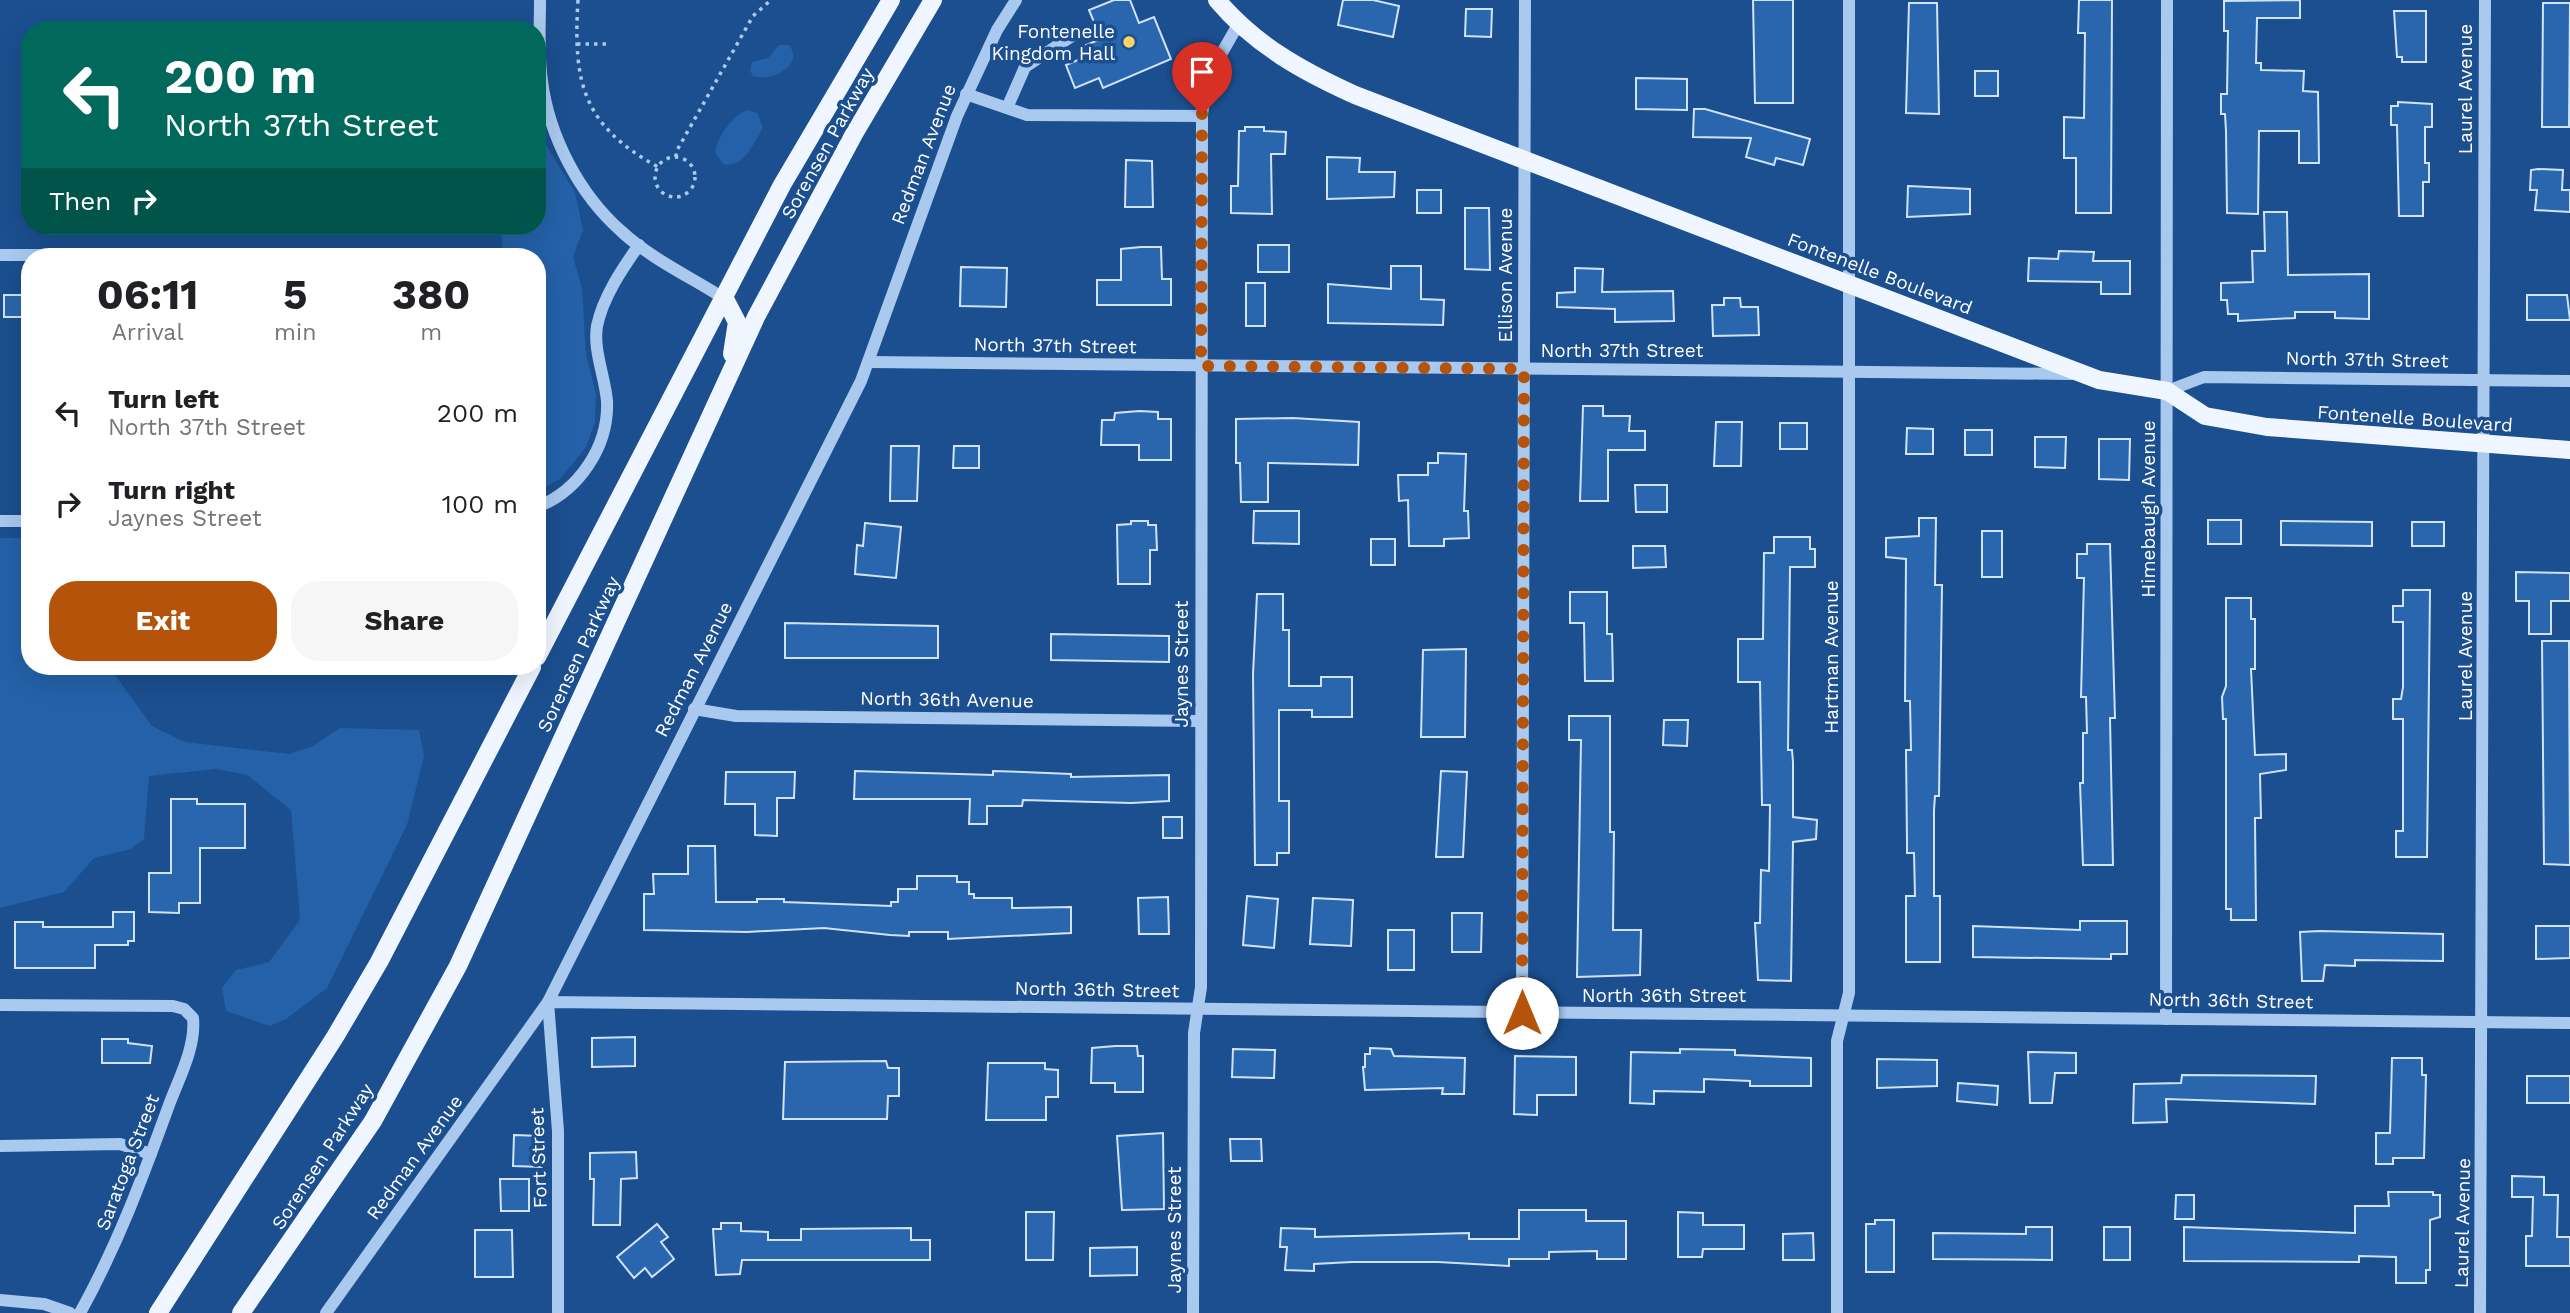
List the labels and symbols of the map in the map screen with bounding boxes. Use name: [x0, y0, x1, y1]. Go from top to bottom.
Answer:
place label: Fontenelle Kingdom Hall: [991, 20, 1115, 65]
street label: Laurel Avenue: [2454, 24, 2477, 154]
marker: Fontenelle Kingdom Hall: [1121, 34, 1137, 50]
pin: [1172, 42, 1232, 114]
street label: Sorensen Parkway: [776, 63, 879, 223]
street label: Redman Avenue: [886, 81, 961, 228]
street label: Ellison Avenue: [1494, 208, 1517, 342]
street label: Fontenelle Boulevard: [1784, 228, 1975, 319]
street label: North 37th Street: [973, 333, 1137, 358]
street label: North 37th Street: [1541, 339, 1704, 362]
street label: North 37th Street: [2285, 347, 2449, 372]
street label: Fontenelle Boulevard: [2316, 400, 2514, 437]
street label: Himebaugh Avenue: [2137, 420, 2160, 598]
street label: Sorensen Parkway: [532, 572, 625, 736]
street label: Hartman Avenue: [1820, 580, 1843, 734]
street label: Laurel Avenue: [2454, 591, 2477, 721]
street label: Redman Avenue: [649, 598, 737, 741]
street label: Jaynes Street: [1170, 601, 1193, 727]
street label: North 36th Avenue: [860, 686, 1034, 713]
position arrow: [1485, 976, 1559, 1050]
street label: North 36th Street: [1014, 977, 1180, 1002]
street label: North 36th Street: [1582, 984, 1746, 1007]
street label: North 36th Street: [2148, 988, 2314, 1013]
street label: Sorensen Parkway: [267, 1079, 378, 1234]
street label: Redman Avenue: [361, 1090, 467, 1224]
street label: Saratoga Street: [91, 1091, 164, 1234]
street label: Fort Street: [525, 1107, 552, 1209]
street label: Laurel Avenue: [2450, 1158, 2475, 1288]
street label: Jaynes Street: [1163, 1167, 1186, 1293]

